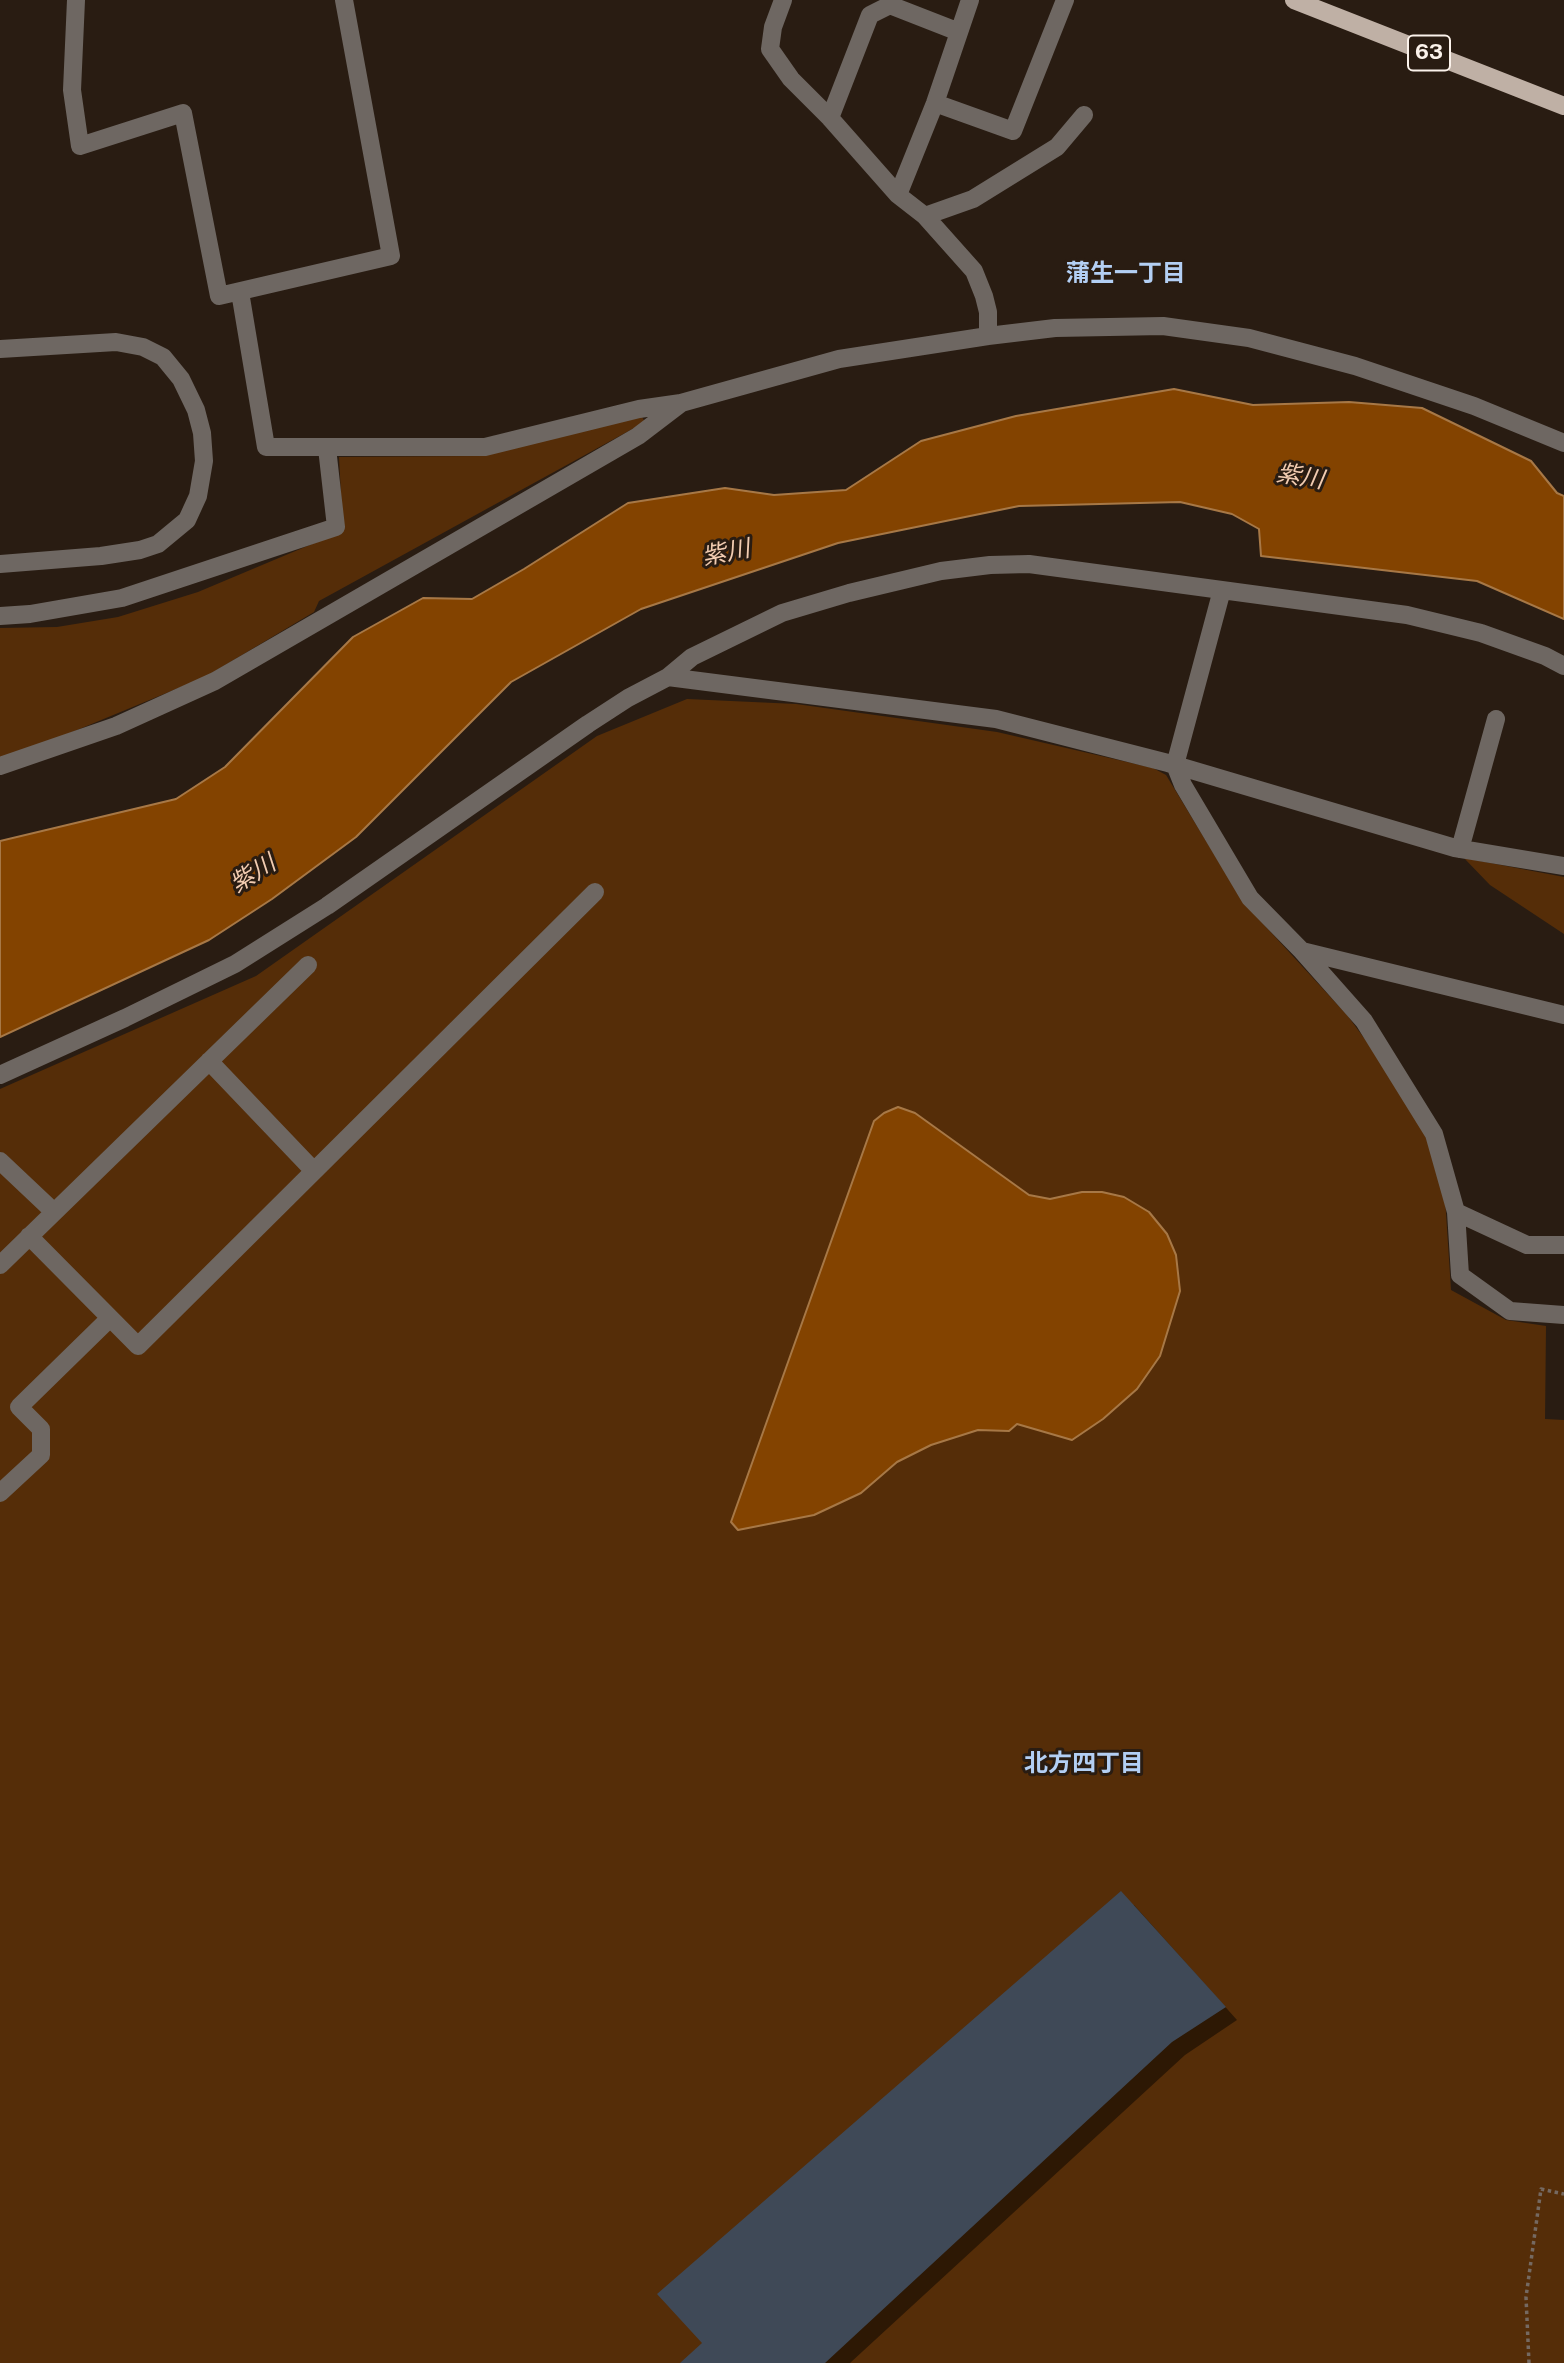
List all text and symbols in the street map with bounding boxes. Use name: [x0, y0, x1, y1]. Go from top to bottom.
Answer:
road number: 63: [1408, 36, 1450, 70]
district label: 蒲生一丁目: [1066, 260, 1186, 288]
water label: 紫川: [1274, 459, 1326, 495]
water label: 紫川: [700, 534, 752, 572]
water label: 紫川: [225, 849, 281, 899]
district label: 北方四丁目: [1024, 1750, 1144, 1778]

